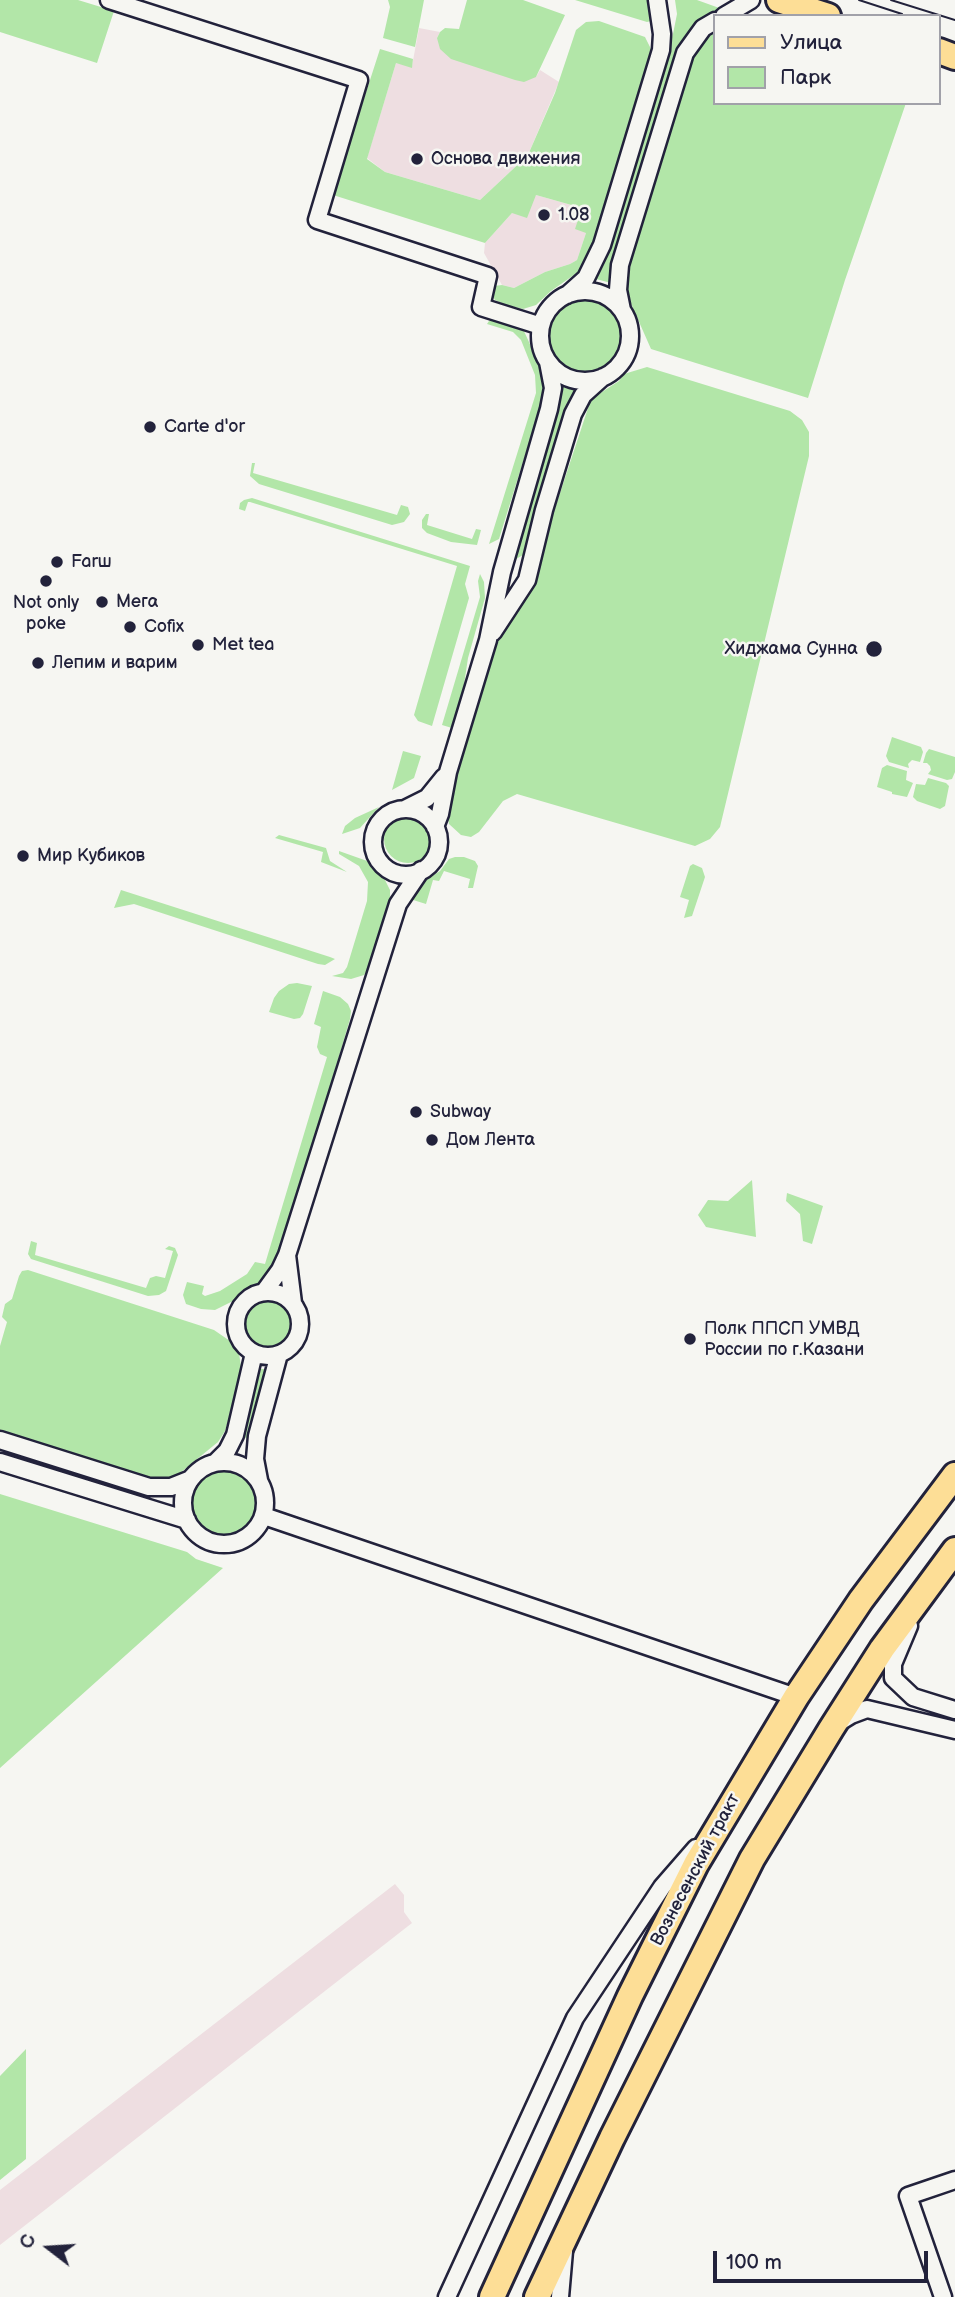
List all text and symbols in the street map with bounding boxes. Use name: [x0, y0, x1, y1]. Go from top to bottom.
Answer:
legend: [713, 14, 941, 105]
text: Улица: [780, 30, 842, 55]
text: Парк: [780, 65, 831, 90]
place label: Основа движения: [431, 148, 580, 170]
marker: Основа движения: [409, 151, 425, 167]
place label: 1.08: [558, 204, 590, 226]
marker: 1.08: [536, 207, 552, 223]
place label: Carte d'or: [164, 416, 245, 438]
marker: Carte d'or: [142, 419, 158, 435]
place label: Farш: [71, 551, 112, 573]
marker: Farш: [49, 554, 65, 570]
marker: Not only poke: [38, 573, 54, 589]
place label: Мега: [116, 591, 158, 613]
place label: Not only poke: [13, 592, 79, 634]
marker: Мега: [94, 594, 110, 610]
place label: Cofix: [144, 616, 184, 638]
marker: Cofix: [122, 619, 138, 635]
place label: Met tea: [212, 634, 274, 656]
marker: Met tea: [190, 637, 206, 653]
place label: Хиджама Сунна: [724, 638, 858, 660]
marker: Хиджама Сунна: [864, 639, 884, 659]
place label: Лепим и варим: [52, 652, 178, 674]
marker: Лепим и варим: [30, 655, 46, 671]
place label: Мир Кубиков: [37, 845, 145, 867]
marker: Мир Кубиков: [15, 848, 31, 864]
place label: Subway: [430, 1101, 491, 1123]
marker: Subway: [408, 1104, 424, 1120]
place label: Дом Лента: [446, 1129, 535, 1151]
marker: Дом Лента: [424, 1132, 440, 1148]
place label: Полк ППСП УМВД России по г.Казани: [704, 1318, 864, 1360]
marker: Полк ППСП УМВД России по г.Казани: [682, 1331, 698, 1347]
street label: Вознесенский тракт: [647, 1790, 745, 1950]
north arrow: [14, 2213, 84, 2283]
text: С: [16, 2232, 41, 2251]
scale bar: [717, 2238, 932, 2282]
text: 100 m: [726, 2250, 782, 2275]

